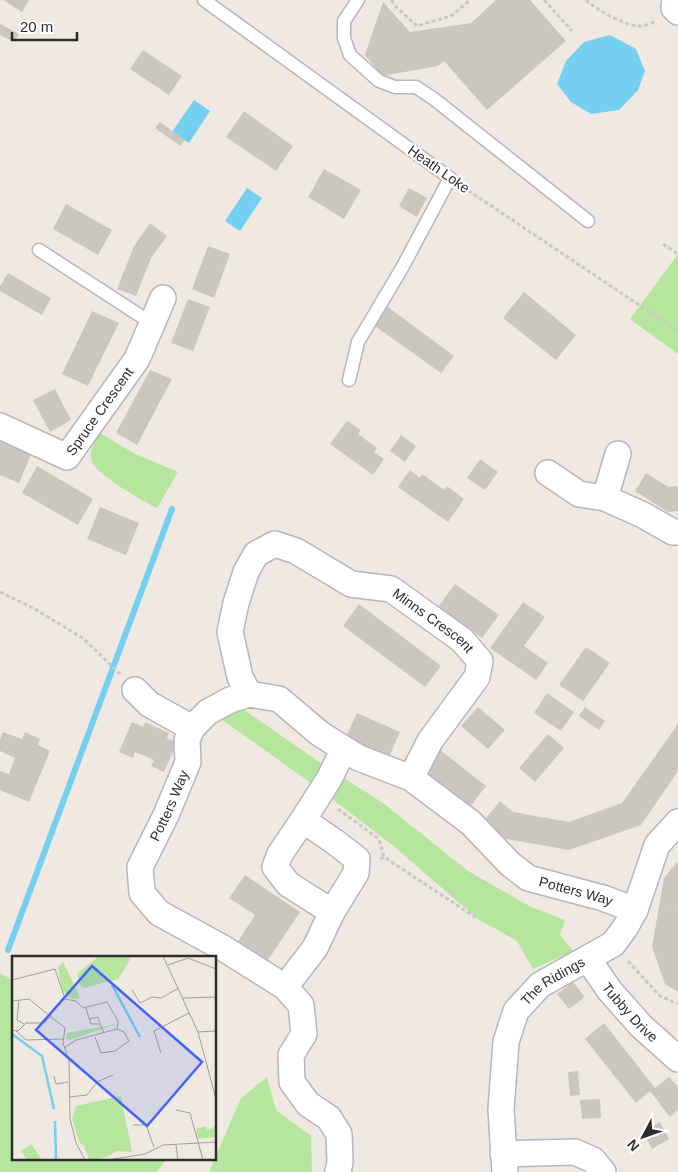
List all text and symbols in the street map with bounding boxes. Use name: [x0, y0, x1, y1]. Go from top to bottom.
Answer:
scale bar: [12, 10, 78, 42]
text: 20 m: [20, 18, 53, 35]
street label: Heath Loke: [405, 142, 473, 196]
street label: Spruce Crescent: [63, 364, 137, 458]
street label: Minns Crescent: [390, 585, 477, 656]
street label: Potters Way: [146, 768, 192, 844]
street label: Potters Way: [537, 873, 615, 909]
street label: The Ridings: [517, 953, 588, 1009]
inset map: [12, 956, 216, 1160]
street label: Tubby Drive: [599, 980, 661, 1045]
north arrow: [618, 1112, 668, 1162]
text: N: [624, 1136, 643, 1155]

